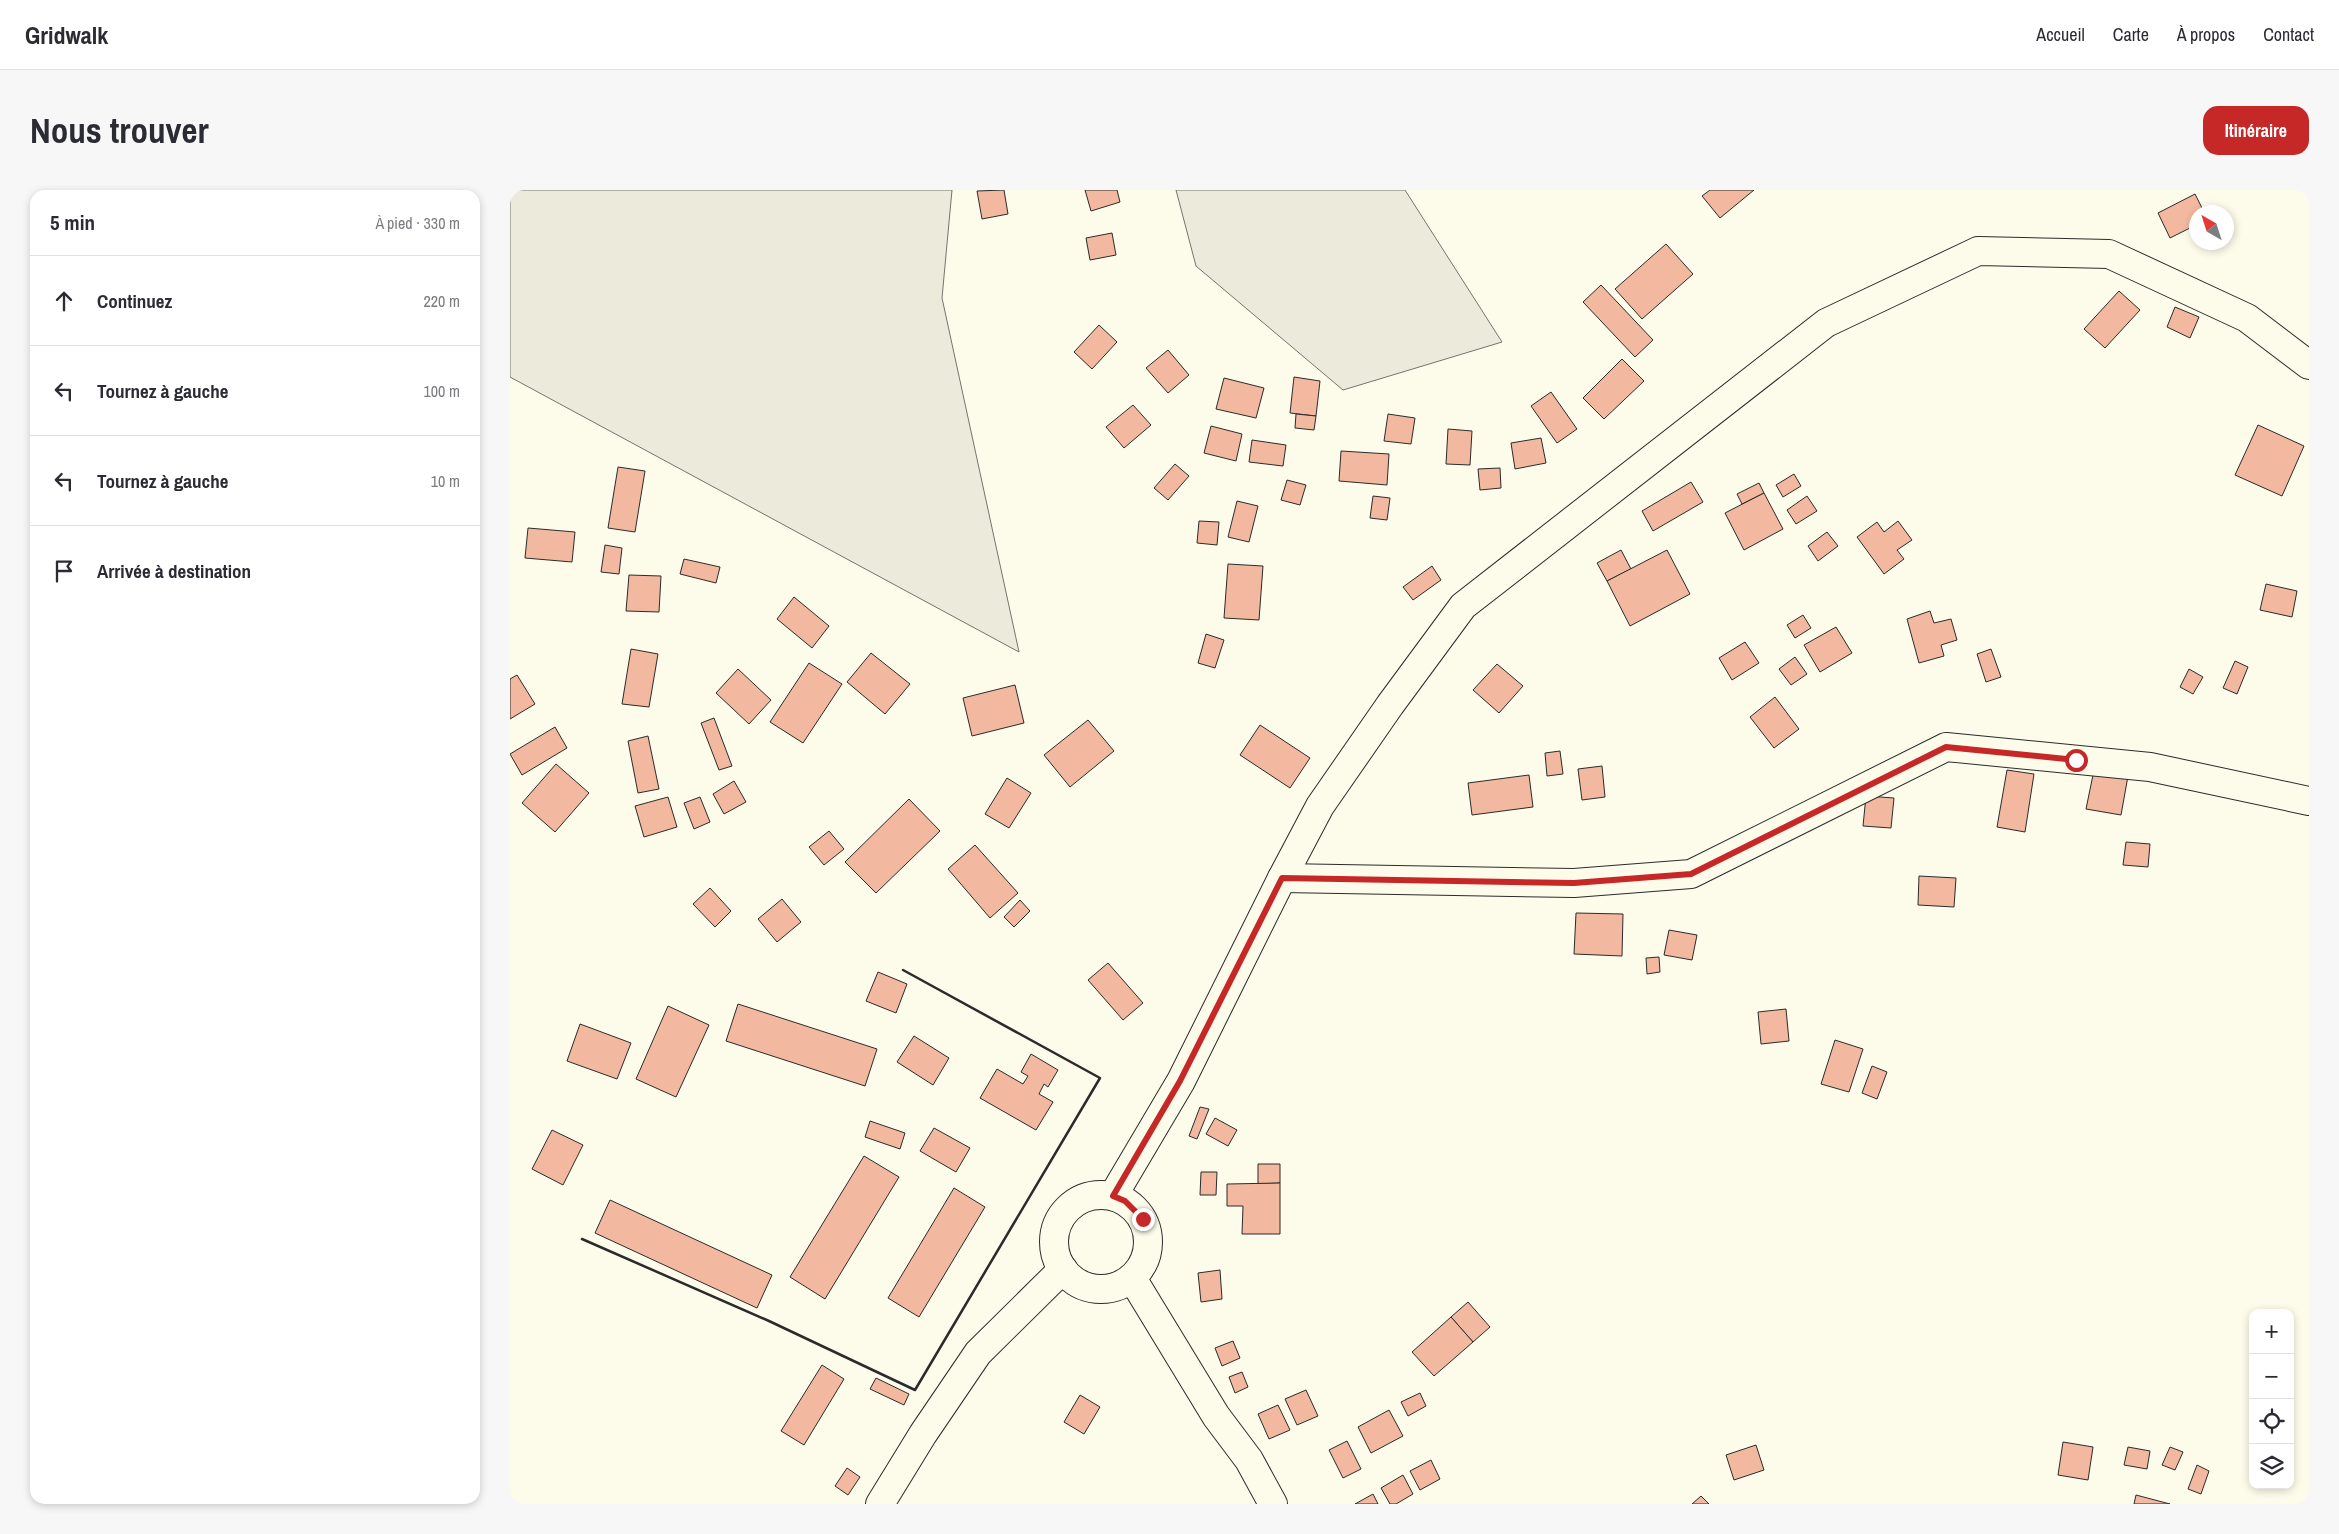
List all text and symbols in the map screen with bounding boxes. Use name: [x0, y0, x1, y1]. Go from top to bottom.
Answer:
text: Gridwalk: [25, 19, 108, 51]
text: Accueil: [2036, 22, 2085, 47]
text: Carte: [2113, 22, 2149, 47]
text: À propos: [2177, 22, 2235, 47]
text: Contact: [2263, 22, 2314, 47]
button: Itinéraire: [2203, 106, 2309, 155]
text: Nous trouver: [30, 107, 209, 154]
north arrow: [2189, 205, 2234, 250]
text: 5 min: [50, 208, 95, 237]
text: À pied · 330 m: [375, 212, 460, 234]
icon: ahead: [50, 287, 78, 315]
text: Continuez: [97, 288, 172, 314]
text: 220 m: [424, 290, 460, 312]
icon: left: [50, 377, 78, 405]
text: Tournez à gauche: [97, 378, 228, 404]
text: 100 m: [424, 380, 460, 402]
icon: left: [50, 467, 78, 495]
text: Tournez à gauche: [97, 468, 228, 494]
text: 10 m: [431, 470, 460, 492]
icon: arrive: [50, 557, 78, 585]
text: Arrivée à destination: [97, 558, 251, 584]
route start: [2065, 749, 2088, 772]
route end: [1132, 1208, 1155, 1231]
map controls: [2249, 1309, 2294, 1489]
button: +: [2249, 1309, 2294, 1354]
button: −: [2249, 1354, 2294, 1399]
button: locate: [2249, 1399, 2294, 1444]
button: layers: [2249, 1444, 2294, 1489]

